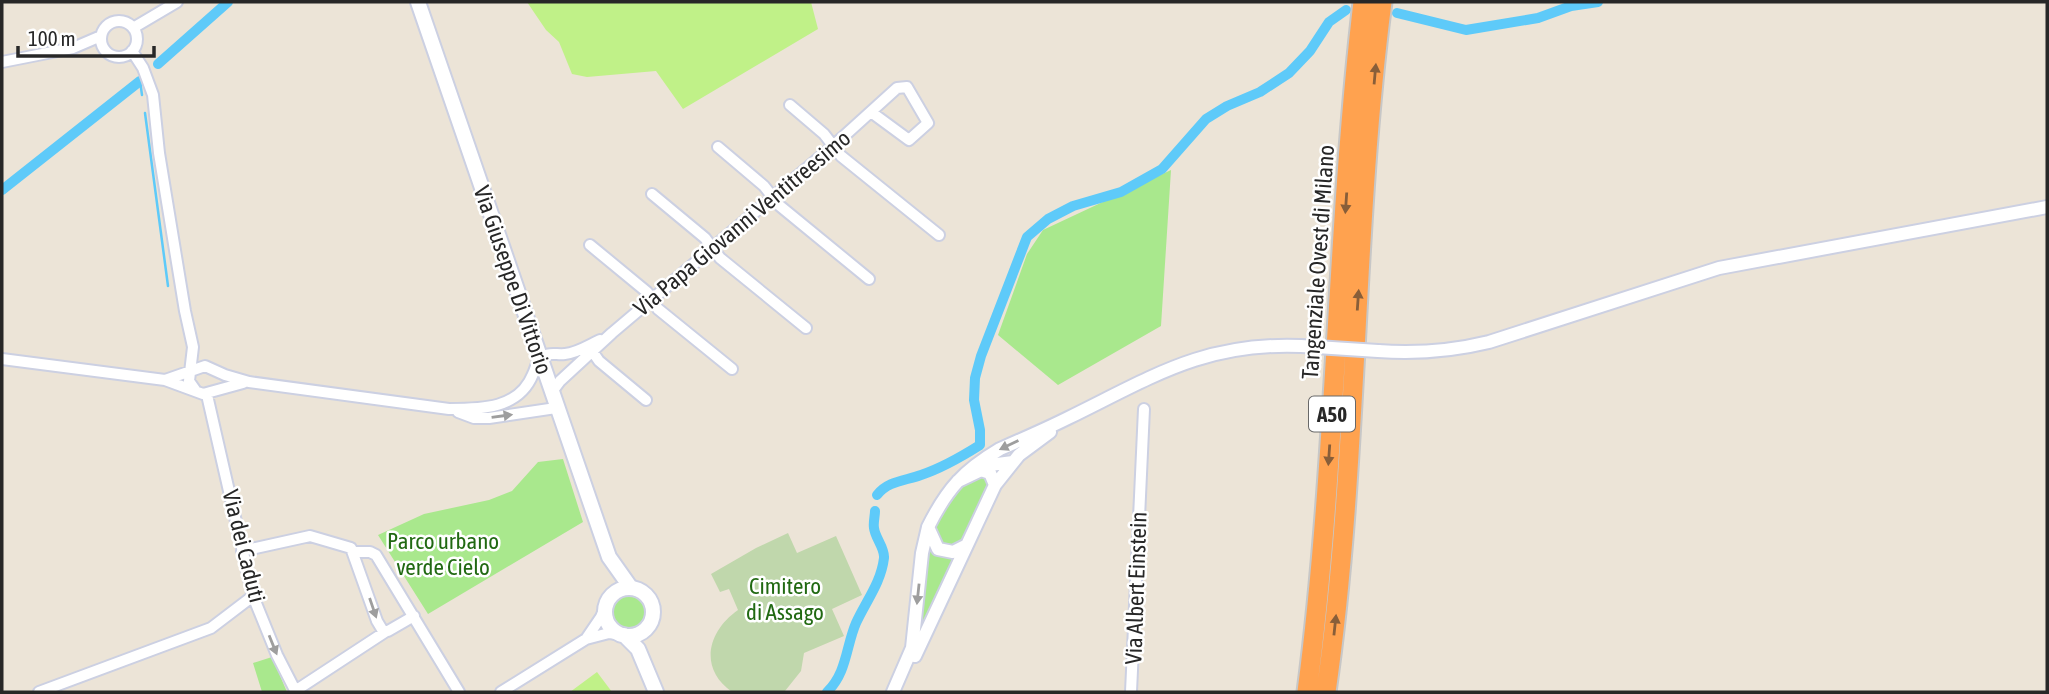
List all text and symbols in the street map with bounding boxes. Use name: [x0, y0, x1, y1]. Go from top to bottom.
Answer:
scale bar: [18, 14, 154, 58]
text: 100 m: [28, 26, 76, 50]
one-way arrow: [1369, 62, 1380, 84]
street label: Via Papa Giovanni Ventitreesimo: [629, 125, 855, 321]
street label: Tangenziale Ovest di Milano: [1297, 144, 1339, 380]
street label: Via Giuseppe Di Vittorio: [469, 182, 557, 378]
one-way arrow: [1340, 192, 1351, 214]
one-way arrow: [1353, 289, 1364, 311]
road number: A50: [1309, 396, 1355, 432]
one-way arrow: [491, 410, 513, 421]
one-way arrow: [999, 439, 1019, 451]
one-way arrow: [1323, 444, 1334, 466]
street label: Via dei Caduti: [217, 487, 271, 605]
street label: Via Albert Einstein: [1120, 511, 1152, 665]
park label: Parco urbano verde Cielo: [387, 528, 499, 580]
park label: Cimitero di Assago: [746, 573, 824, 625]
one-way arrow: [912, 584, 923, 606]
one-way arrow: [368, 598, 379, 619]
one-way arrow: [1329, 613, 1340, 635]
one-way arrow: [267, 635, 279, 655]

